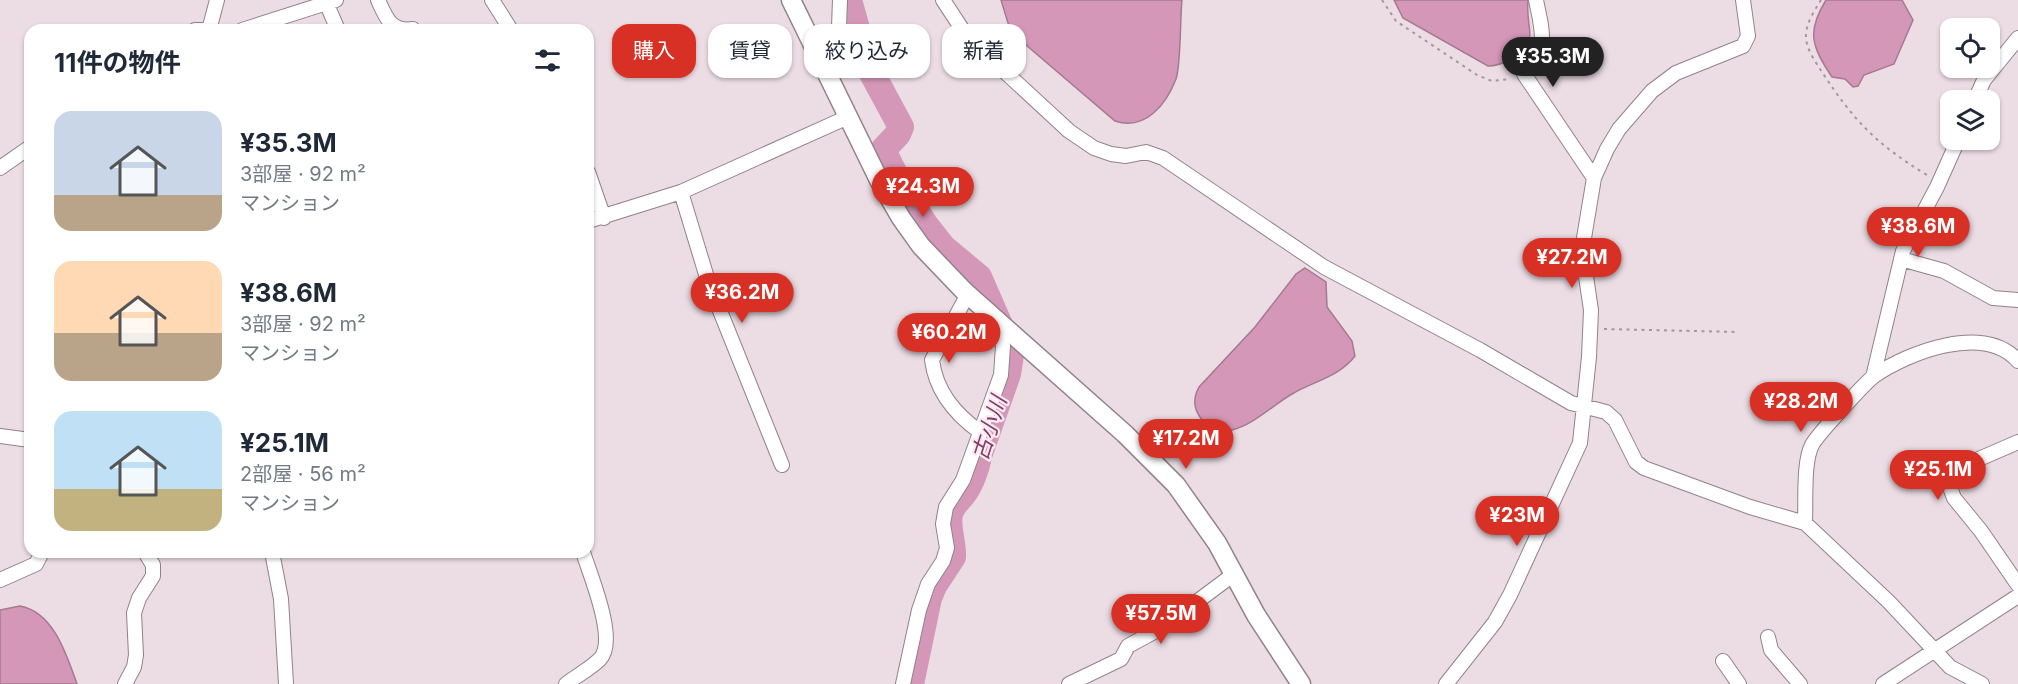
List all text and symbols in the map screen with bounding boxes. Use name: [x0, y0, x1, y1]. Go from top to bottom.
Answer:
map controls: [1940, 18, 2000, 150]
button: locate: [1940, 18, 2000, 78]
chip: 購入: [612, 24, 696, 78]
chip: 賃貸: [708, 24, 792, 78]
chip: 絞り込み: [804, 24, 930, 78]
chip: 新着: [942, 24, 1026, 78]
pin: ¥35.3M: [1504, 37, 1602, 88]
icon: filters: [531, 44, 564, 77]
text: ¥35.3M: [1516, 44, 1590, 68]
text: 11件の物件: [54, 47, 180, 78]
button: layers: [1940, 90, 2000, 150]
text: ¥35.3M: [240, 127, 337, 158]
icon: home: [102, 135, 174, 207]
text: 3部屋 · 92 m²: [240, 162, 366, 186]
pin: ¥24.3M: [874, 167, 972, 218]
text: ¥24.3M: [886, 174, 960, 198]
text: マンション: [240, 191, 340, 215]
pin: ¥38.6M: [1869, 207, 1967, 258]
text: ¥38.6M: [1881, 214, 1955, 238]
pin: ¥27.2M: [1523, 238, 1621, 289]
text: ¥27.2M: [1536, 245, 1608, 269]
pin: ¥36.2M: [693, 273, 791, 324]
text: ¥38.6M: [240, 277, 337, 308]
text: ¥36.2M: [705, 280, 779, 304]
icon: home: [102, 285, 174, 357]
text: 3部屋 · 92 m²: [240, 312, 366, 336]
pin: ¥60.2M: [900, 313, 998, 364]
text: ¥60.2M: [911, 320, 987, 344]
text: マンション: [240, 341, 340, 365]
pin: ¥28.2M: [1752, 382, 1850, 433]
text: ¥28.2M: [1764, 389, 1838, 413]
water label: 古小川: [966, 391, 1012, 463]
pin: ¥17.2M: [1137, 419, 1235, 470]
text: ¥17.2M: [1152, 426, 1220, 450]
text: ¥25.1M: [240, 427, 329, 458]
icon: home: [102, 435, 174, 507]
pin: ¥25.1M: [1889, 450, 1987, 501]
text: ¥25.1M: [1904, 457, 1972, 481]
text: 2部屋 · 56 m²: [240, 462, 366, 486]
text: マンション: [240, 491, 340, 515]
pin: ¥23M: [1481, 496, 1553, 547]
text: ¥23M: [1489, 503, 1545, 527]
pin: ¥57.5M: [1112, 594, 1210, 645]
text: ¥57.5M: [1125, 601, 1197, 625]

